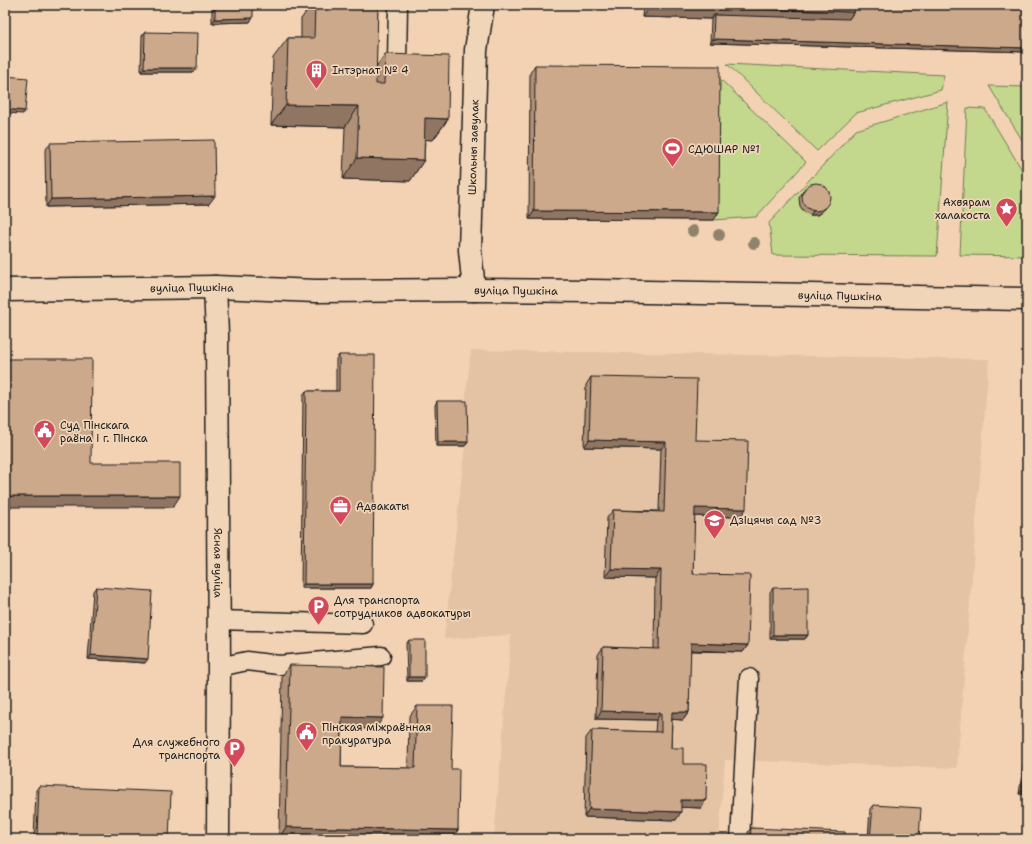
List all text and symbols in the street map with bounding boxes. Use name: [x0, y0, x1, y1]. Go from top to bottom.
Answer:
building icon: Інтэрнат № 4: [304, 57, 330, 90]
place label: Інтэрнат № 4: [332, 63, 409, 78]
street label: Школьны завулак: [465, 99, 483, 195]
sports icon: СДЮШАР №1: [659, 136, 685, 169]
place label: СДЮШАР №1: [688, 142, 760, 157]
place label: Ахвярам халакоста: [935, 195, 990, 223]
place icon: Ахвярам халакоста: [993, 195, 1019, 228]
street label: вуліца Пушкіна: [150, 280, 234, 296]
street label: вуліца Пушкіна: [474, 283, 558, 299]
street label: вуліца Пушкіна: [798, 288, 882, 304]
public building icon: Суд Пінскага раёна і г. Пінска: [31, 418, 57, 451]
place label: Суд Пінскага раёна і г. Пінска: [60, 418, 148, 446]
office icon: Адвакаты: [328, 493, 354, 526]
place label: Адвакаты: [356, 499, 409, 514]
school or university icon: Дзіцячы сад №3: [702, 507, 728, 540]
place label: Дзіцячы сад №3: [730, 513, 821, 528]
street label: Ясная вуліца: [210, 528, 226, 598]
parking icon: Для транспорта сотрудников адвокатуры: [306, 593, 332, 626]
place label: Для транспорта сотрудников адвокатуры: [334, 593, 471, 621]
public building icon: Пінская міжраённая пракуратура: [294, 720, 320, 753]
place label: Пінская міжраённая пракуратура: [322, 720, 431, 748]
place label: Для служебного транспорта: [133, 735, 220, 763]
parking icon: Для служебного транспорта: [222, 735, 248, 768]

